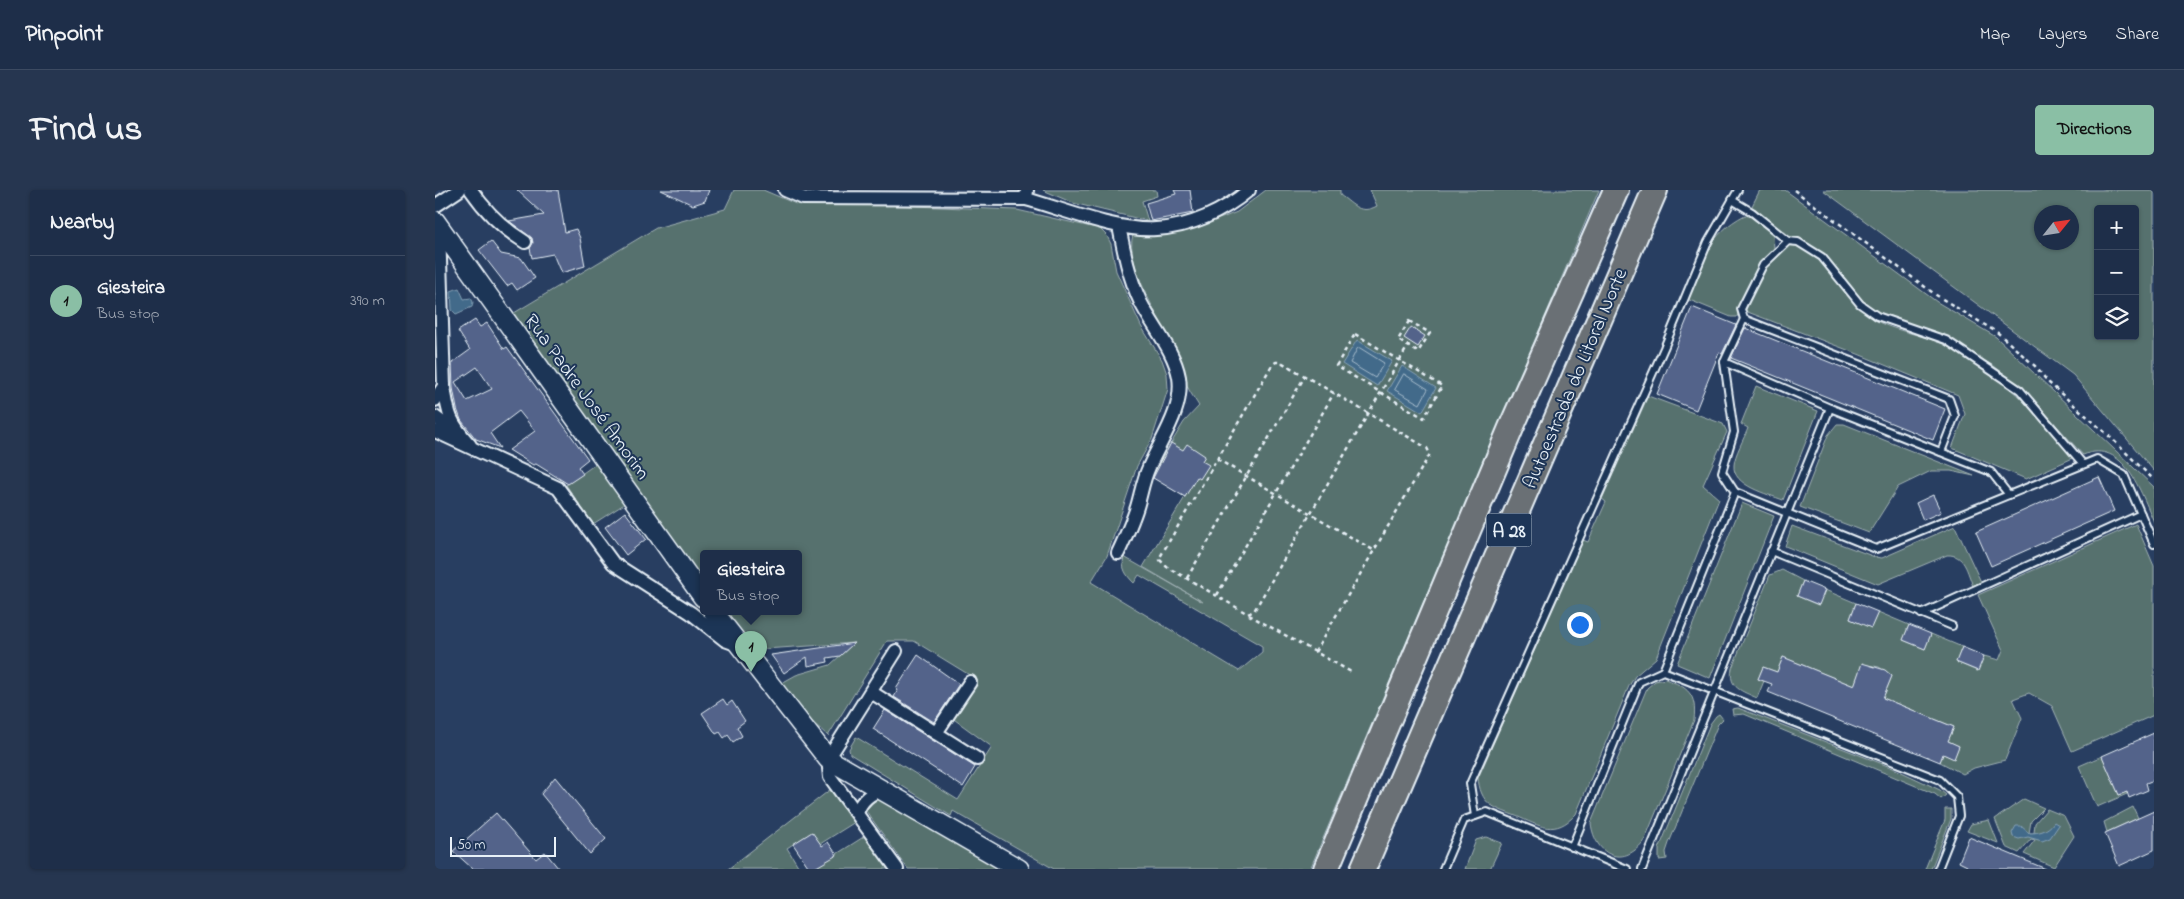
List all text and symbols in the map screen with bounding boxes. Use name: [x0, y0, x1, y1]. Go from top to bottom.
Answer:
text: Pinpoint: [25, 17, 103, 52]
text: Map: [1980, 22, 2010, 48]
text: Layers: [2038, 22, 2088, 48]
text: Share: [2116, 22, 2159, 48]
text: Find us: [30, 105, 142, 156]
button: Directions: [2035, 105, 2154, 155]
north arrow: [2034, 205, 2079, 250]
map controls: [2094, 205, 2139, 340]
button: +: [2094, 205, 2139, 250]
text: Nearby: [50, 208, 114, 238]
button: −: [2094, 250, 2139, 295]
street label: Autoestrada do Litoral Norte: [1517, 264, 1636, 494]
text: Giesteira: [97, 275, 165, 302]
text: 1: [63, 289, 69, 313]
text: 390 m: [350, 289, 385, 313]
button: layers: [2094, 295, 2139, 340]
text: Bus stop: [97, 302, 160, 326]
street label: Rua Padre José Amorim: [516, 309, 656, 486]
road number: A 28: [1487, 514, 1531, 546]
popup: [700, 550, 802, 615]
text: Giesteira: [717, 557, 785, 584]
text: Bus stop: [717, 584, 780, 608]
your location: [1567, 612, 1593, 638]
pin: 1: [735, 631, 767, 672]
scale bar: [450, 834, 556, 857]
text: 50 m: [457, 835, 485, 856]

